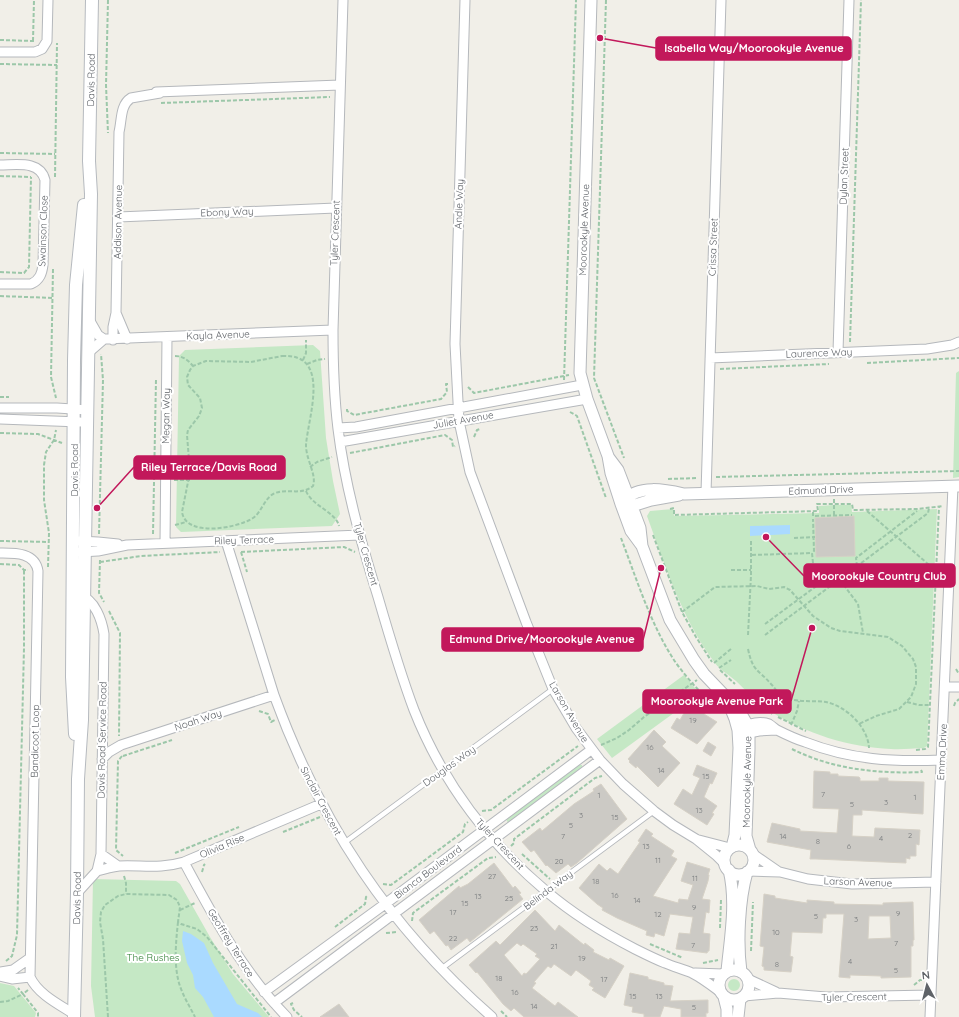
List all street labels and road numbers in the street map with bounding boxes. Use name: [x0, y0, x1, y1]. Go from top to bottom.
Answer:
street label: Davis Road: [84, 53, 98, 107]
street label: Dylan Street: [837, 147, 852, 205]
street label: Andie Way: [452, 179, 466, 229]
street label: Addison Avenue: [111, 184, 125, 259]
street label: Moorookyle Avenue: [576, 184, 592, 276]
street label: Swainson Close: [35, 195, 51, 267]
street label: Tyler Crescent: [327, 199, 343, 266]
street label: Ebony Way: [200, 205, 254, 219]
street label: Crissa Street: [705, 217, 721, 276]
street label: Kayla Avenue: [186, 327, 250, 343]
street label: Laurence Way: [785, 345, 853, 361]
street label: Megan Way: [159, 388, 173, 444]
street label: Juliet Avenue: [431, 408, 495, 432]
street label: Davis Road: [68, 444, 81, 496]
street label: Edmund Drive: [788, 482, 854, 498]
street label: Tyler Crescent: [351, 521, 381, 588]
street label: Riley Terrace: [214, 532, 275, 548]
street label: Larson Avenue: [546, 679, 592, 745]
street label: Davis Road Service Road: [94, 681, 110, 799]
street label: Bandicoot Loop: [28, 704, 42, 778]
street label: Noah Way: [173, 706, 223, 734]
street label: Emma Drive: [934, 723, 950, 781]
street label: Moorookyle Avenue: [740, 736, 754, 828]
street label: Douglas Way: [420, 742, 478, 790]
street label: Sinclair Crescent: [297, 764, 345, 838]
street label: Tyler Crescent: [473, 816, 528, 873]
street label: Olivia Rise: [198, 831, 247, 861]
street label: Bianca Boulevard: [392, 842, 464, 902]
street label: Belinda Way: [521, 867, 575, 913]
street label: Davis Road: [70, 871, 84, 925]
street label: Larson Avenue: [823, 874, 893, 890]
street label: Geoffrey Terrace: [205, 906, 257, 980]
street label: Tyler Crescent: [821, 990, 888, 1004]

